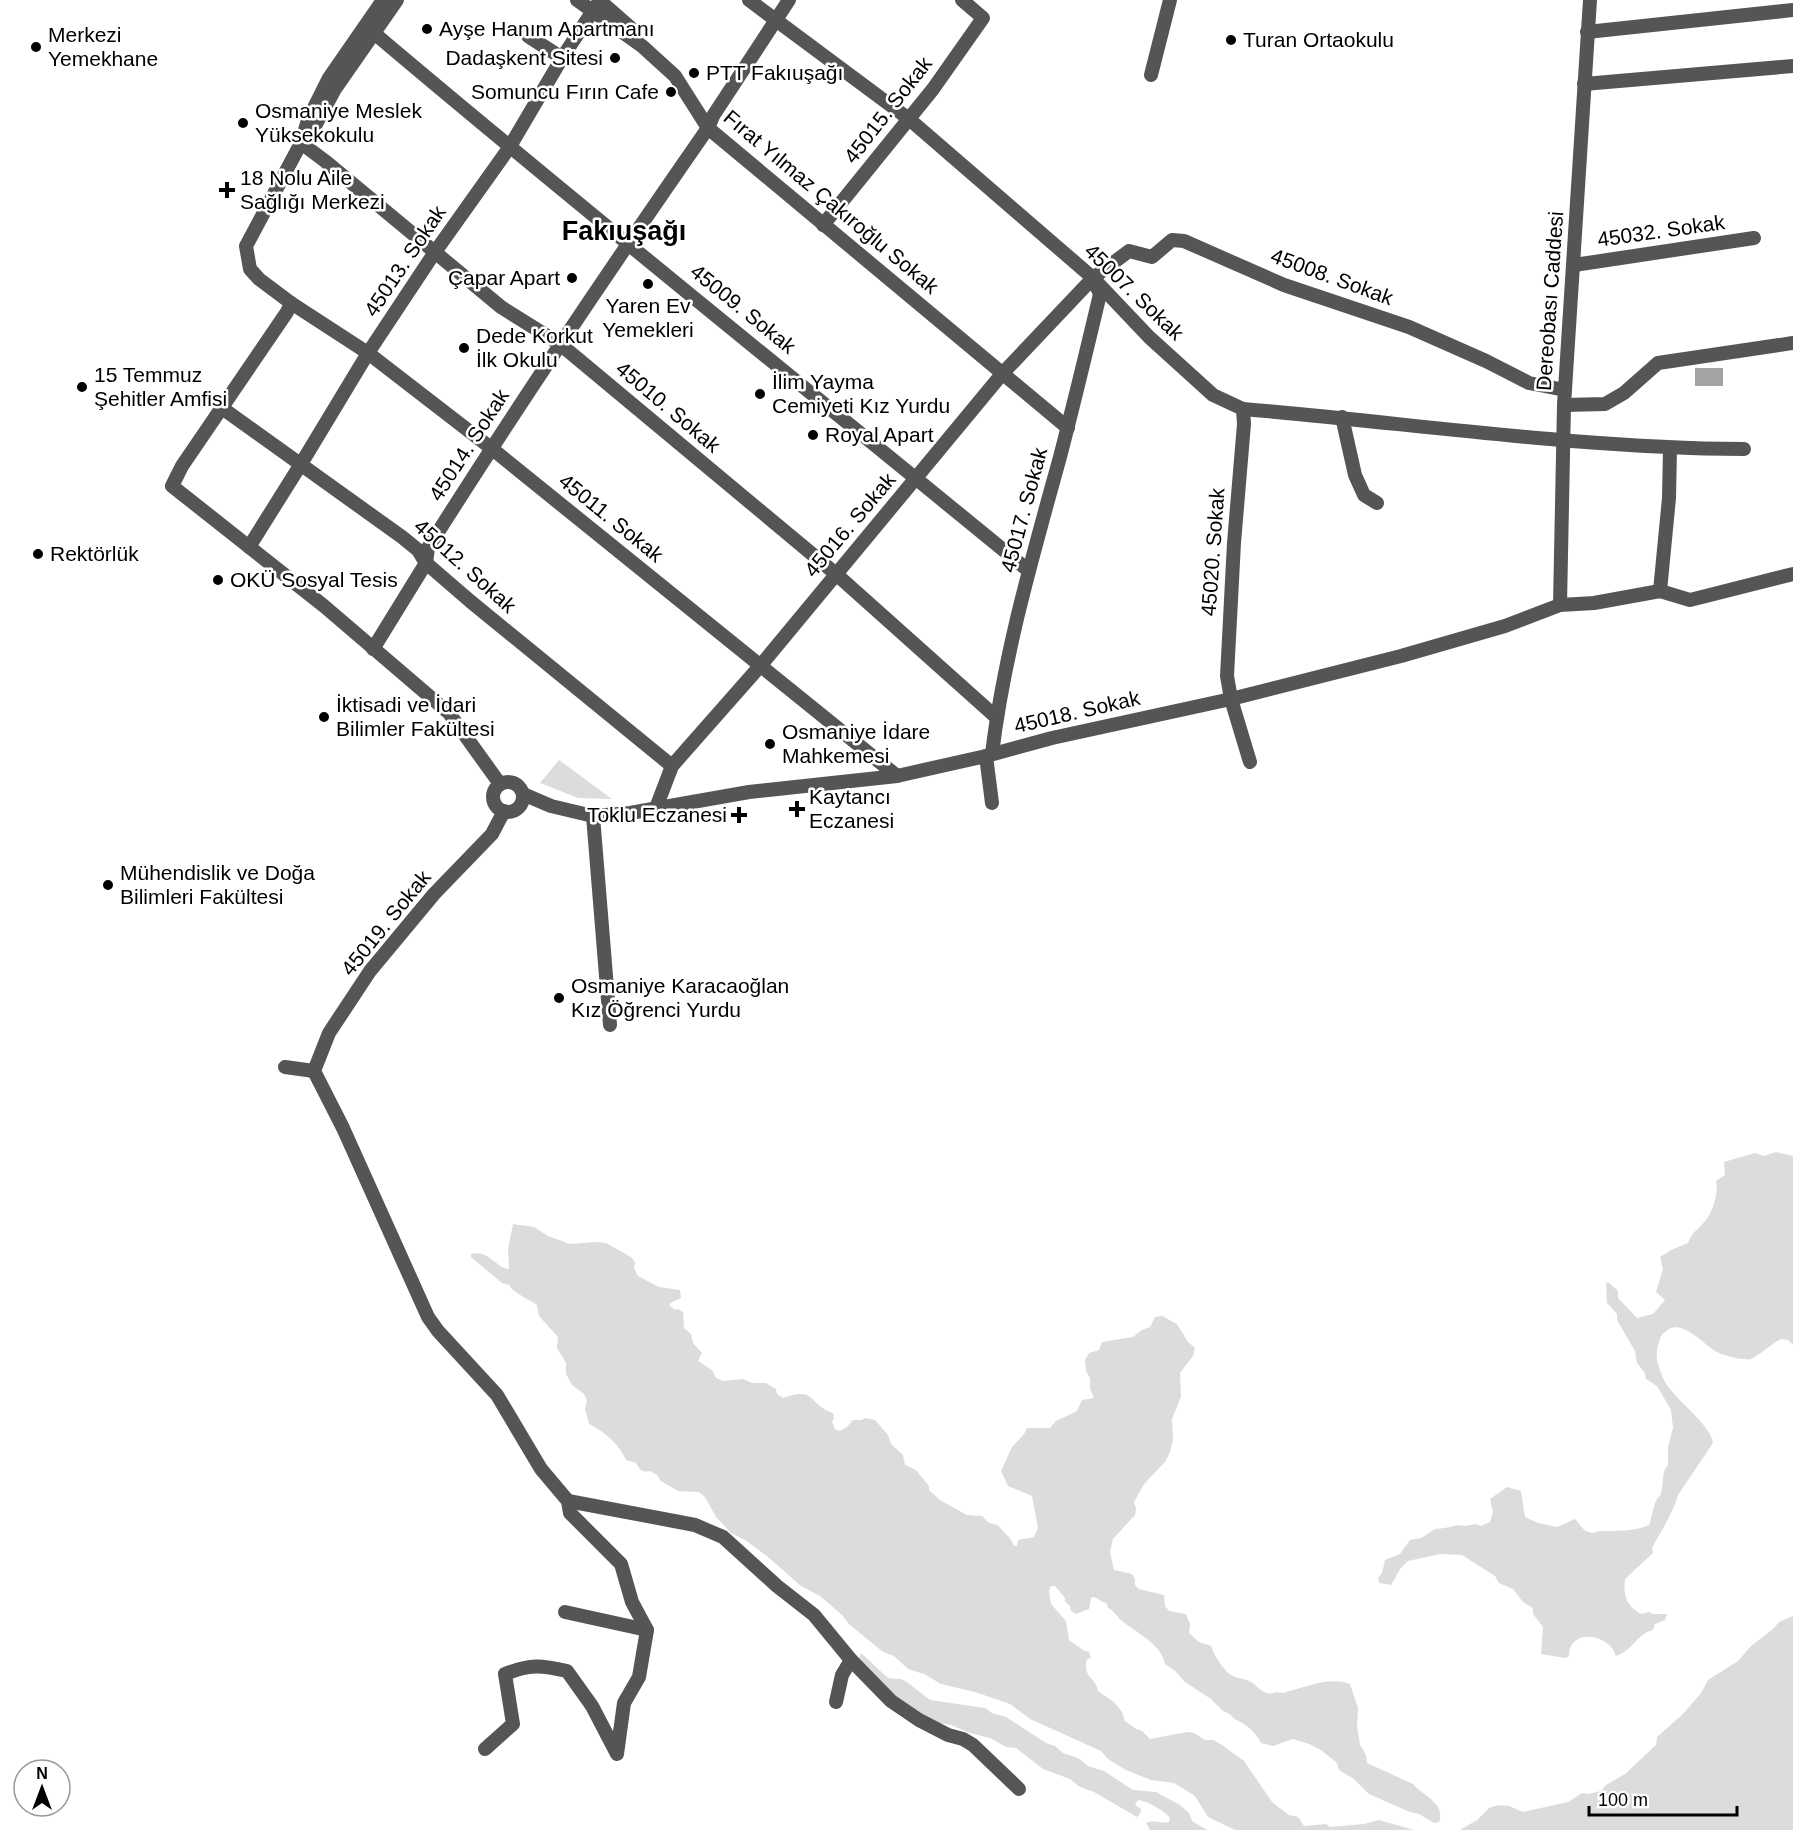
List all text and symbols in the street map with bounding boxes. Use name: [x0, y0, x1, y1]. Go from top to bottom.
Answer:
place label: Ayşe Hanım Apartmanı: [439, 17, 655, 40]
marker: Ayşe Hanım Apartmanı: [420, 22, 434, 36]
place label: Merkezi Yemekhane: [48, 23, 158, 70]
place label: Turan Ortaokulu: [1243, 28, 1394, 51]
marker: Turan Ortaokulu: [1224, 33, 1238, 47]
marker: Merkezi Yemekhane: [29, 40, 43, 54]
place label: Dadaşkent Sitesi: [445, 46, 603, 69]
marker: Dadaşkent Sitesi: [608, 51, 622, 65]
street label: 45015. Sokak: [839, 52, 937, 167]
place label: PTT Fakıuşağı: [706, 61, 843, 84]
marker: PTT Fakıuşağı: [687, 66, 701, 80]
place label: Somuncu Fırın Cafe: [471, 80, 659, 103]
marker: Somuncu Fırın Cafe: [664, 85, 678, 99]
place label: Osmaniye Meslek Yüksekokulu: [255, 99, 422, 146]
street label: Fırat Yılmaz Çakıroğlu Sokak: [719, 105, 944, 298]
marker: Osmaniye Meslek Yüksekokulu: [236, 116, 250, 130]
place label: 18 Nolu Aile Sağlığı Merkezi: [240, 166, 385, 213]
marker: 18 Nolu Aile Sağlığı Merkezi: [218, 181, 236, 199]
street label: 45013. Sokak: [359, 201, 450, 320]
street label: Dereobası Caddesi: [1532, 210, 1567, 391]
street label: 45032. Sokak: [1596, 210, 1727, 251]
district label: Fakıuşağı: [562, 216, 686, 246]
street label: 45007. Sokak: [1080, 239, 1189, 345]
street label: 45008. Sokak: [1268, 244, 1397, 309]
street label: 45009. Sokak: [686, 259, 801, 358]
place label: Çapar Apart: [448, 266, 560, 289]
marker: Çapar Apart: [565, 271, 579, 285]
marker: Yaren Ev Yemekleri: [641, 277, 655, 291]
place label: Yaren Ev Yemekleri: [602, 294, 694, 341]
place label: Dede Korkut İlk Okulu: [476, 324, 593, 371]
marker: Dede Korkut İlk Okulu: [457, 341, 471, 355]
street label: 45010. Sokak: [612, 357, 725, 457]
place label: 15 Temmuz Şehitler Amfisi: [94, 363, 227, 410]
place label: İlim Yayma Cemiyeti Kız Yurdu: [772, 370, 950, 417]
marker: 15 Temmuz Şehitler Amfisi: [75, 380, 89, 394]
street label: 45014. Sokak: [424, 384, 513, 505]
marker: İlim Yayma Cemiyeti Kız Yurdu: [753, 387, 767, 401]
place label: Royal Apart: [825, 423, 934, 446]
marker: Royal Apart: [806, 428, 820, 442]
street label: 45017. Sokak: [996, 444, 1051, 575]
street label: 45016. Sokak: [800, 468, 900, 581]
street label: 45011. Sokak: [555, 469, 668, 567]
street label: 45020. Sokak: [1197, 487, 1228, 617]
street label: 45012. Sokak: [410, 514, 521, 617]
place label: Rektörlük: [50, 542, 139, 565]
marker: Rektörlük: [31, 547, 45, 561]
place label: OKÜ Sosyal Tesis: [230, 568, 398, 591]
marker: OKÜ Sosyal Tesis: [211, 573, 225, 587]
street label: 45018. Sokak: [1012, 686, 1143, 737]
place label: İktisadi ve İdari Bilimler Fakültesi: [336, 693, 495, 740]
marker: İktisadi ve İdari Bilimler Fakültesi: [317, 710, 331, 724]
place label: Osmaniye İdare Mahkemesi: [782, 720, 930, 767]
marker: Osmaniye İdare Mahkemesi: [763, 737, 777, 751]
place label: Kaytancı Eczanesi: [809, 785, 894, 832]
marker: Kaytancı Eczanesi: [790, 802, 804, 816]
place label: Toklu Eczanesi: [587, 803, 727, 826]
marker: Toklu Eczanesi: [732, 808, 746, 822]
place label: Mühendislik ve Doğa Bilimleri Fakültesi: [120, 861, 315, 908]
street label: 45019. Sokak: [336, 865, 435, 980]
marker: Mühendislik ve Doğa Bilimleri Fakültesi: [101, 878, 115, 892]
place label: Osmaniye Karacaoğlan Kız Öğrenci Yurdu: [571, 974, 789, 1021]
marker: Osmaniye Karacaoğlan Kız Öğrenci Yurdu: [552, 991, 566, 1005]
north arrow: [12, 1758, 72, 1818]
text: N: [36, 1765, 48, 1782]
scale bar: [1589, 1779, 1738, 1817]
text: 100 m: [1598, 1790, 1648, 1810]

